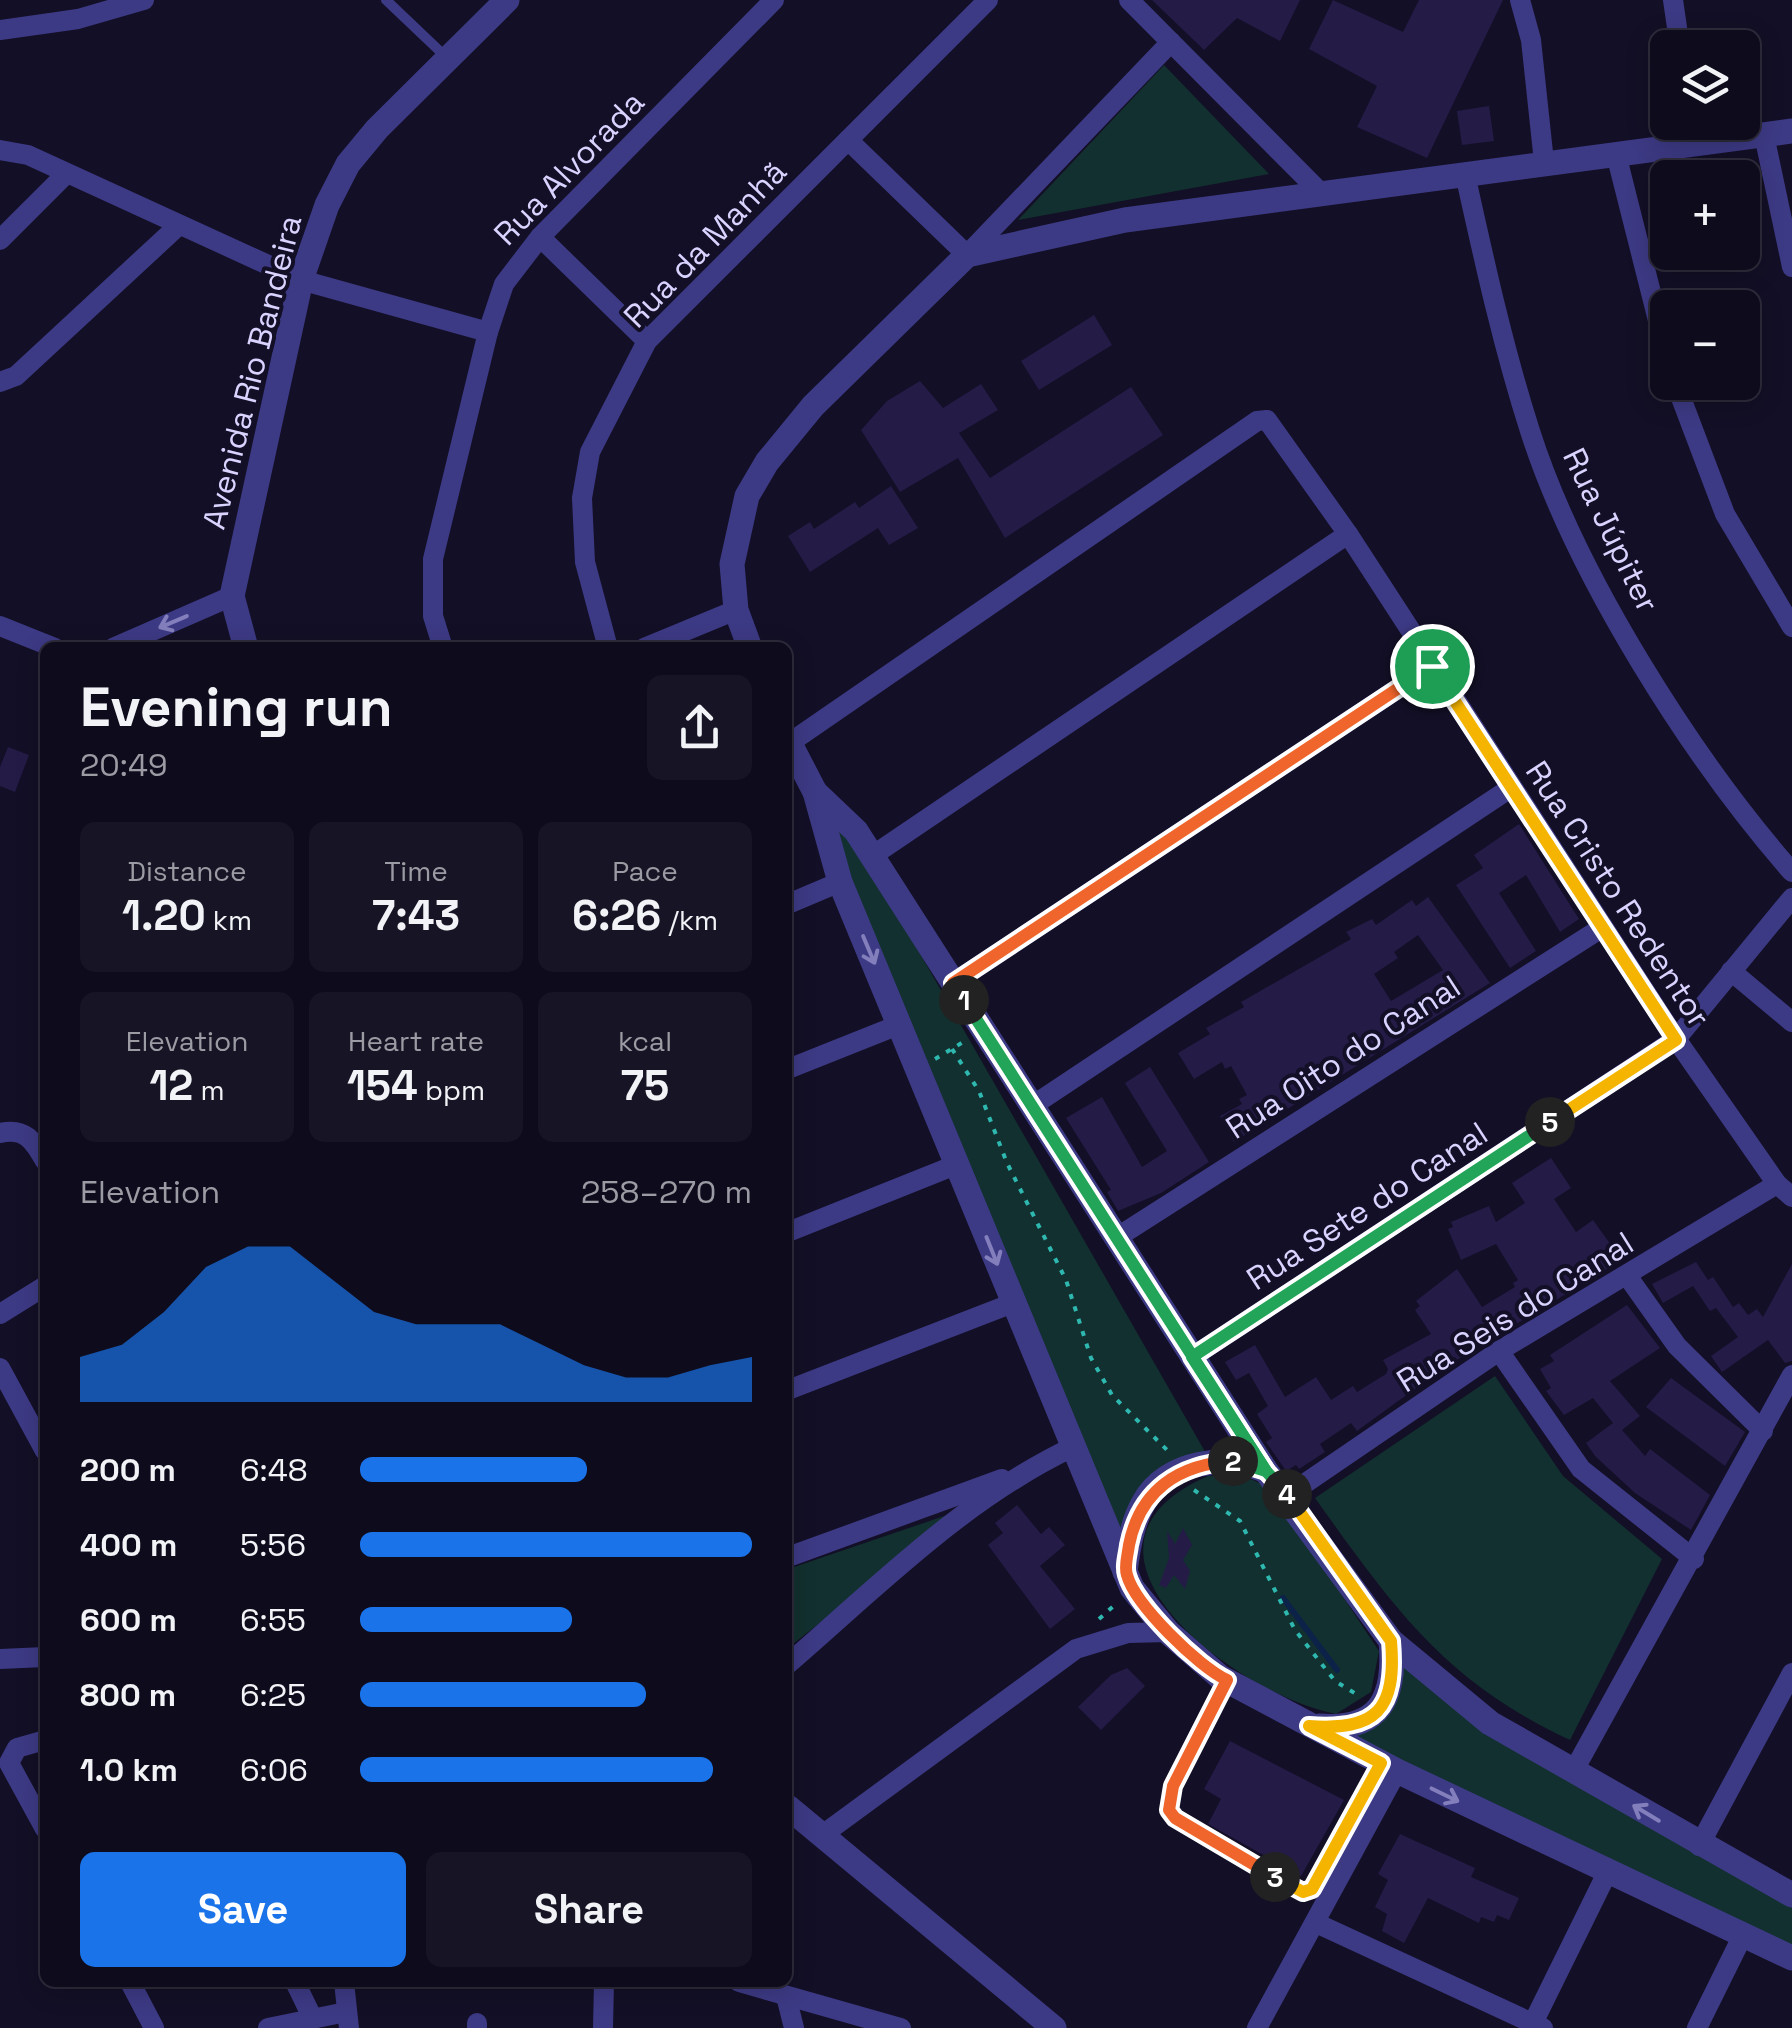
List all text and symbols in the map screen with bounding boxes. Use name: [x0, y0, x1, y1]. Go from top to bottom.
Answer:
map controls: [1650, 30, 1760, 400]
button: layers: [1650, 30, 1760, 140]
street label: Rua Alvorada: [486, 83, 652, 253]
street label: Rua da Manhã: [615, 152, 795, 336]
button: +: [1650, 160, 1760, 270]
street label: Avenida Rio Bandeira: [194, 211, 310, 533]
button: −: [1650, 290, 1760, 400]
street label: Rua Júpiter: [1554, 441, 1668, 619]
one-way arrow: [158, 614, 189, 632]
pin: [1390, 624, 1475, 709]
icon: arrive: [1405, 639, 1460, 694]
text: Evening run: [80, 672, 393, 742]
button: share: [647, 675, 752, 780]
text: 20:49: [80, 745, 168, 785]
street label: Rua Cristo Redentor: [1517, 753, 1719, 1035]
text: Distance: [127, 853, 247, 889]
text: Time: [384, 853, 448, 889]
text: Pace: [612, 853, 678, 889]
text: 1.20: [122, 889, 206, 942]
text: 7:43: [372, 889, 460, 942]
text: 6:26: [572, 889, 661, 942]
text: km: [206, 902, 252, 938]
text: /km: [661, 902, 718, 938]
one-way arrow: [861, 934, 879, 965]
street label: Rua Oito do Canal: [1218, 966, 1468, 1148]
pin: 1: [939, 975, 989, 1025]
text: 1: [958, 982, 970, 1018]
text: Elevation: [126, 1023, 248, 1059]
text: Heart rate: [348, 1023, 484, 1059]
text: kcal: [618, 1023, 672, 1059]
text: 12: [149, 1059, 193, 1112]
text: 154: [347, 1059, 418, 1112]
text: 75: [621, 1059, 669, 1112]
text: m: [193, 1072, 225, 1108]
text: bpm: [418, 1072, 485, 1108]
pin: 5: [1525, 1097, 1575, 1147]
text: 5: [1542, 1104, 1558, 1140]
street label: Rua Sete do Canal: [1239, 1113, 1495, 1299]
text: Elevation: [80, 1172, 220, 1212]
text: 258–270 m: [581, 1172, 752, 1212]
street label: Rua Seis do Canal: [1389, 1223, 1641, 1401]
one-way arrow: [985, 1235, 1003, 1266]
pin: 2: [1208, 1436, 1258, 1486]
text: 2: [1225, 1443, 1241, 1479]
text: 200 m: [80, 1450, 176, 1490]
text: 6:48: [240, 1450, 308, 1490]
pin: 4: [1262, 1469, 1312, 1519]
text: 4: [1278, 1476, 1296, 1512]
text: 400 m: [80, 1525, 177, 1565]
text: 5:56: [240, 1525, 306, 1565]
text: 600 m: [80, 1600, 177, 1640]
text: 6:55: [240, 1600, 306, 1640]
text: 800 m: [80, 1675, 176, 1715]
text: 6:25: [240, 1675, 306, 1715]
text: 1.0 km: [80, 1750, 178, 1790]
text: 6:06: [240, 1750, 308, 1790]
one-way arrow: [1430, 1786, 1460, 1805]
one-way arrow: [1632, 1803, 1661, 1823]
button: Save: [80, 1852, 406, 1967]
button: Share: [426, 1852, 752, 1967]
pin: 3: [1250, 1852, 1300, 1902]
text: 3: [1266, 1859, 1284, 1895]

